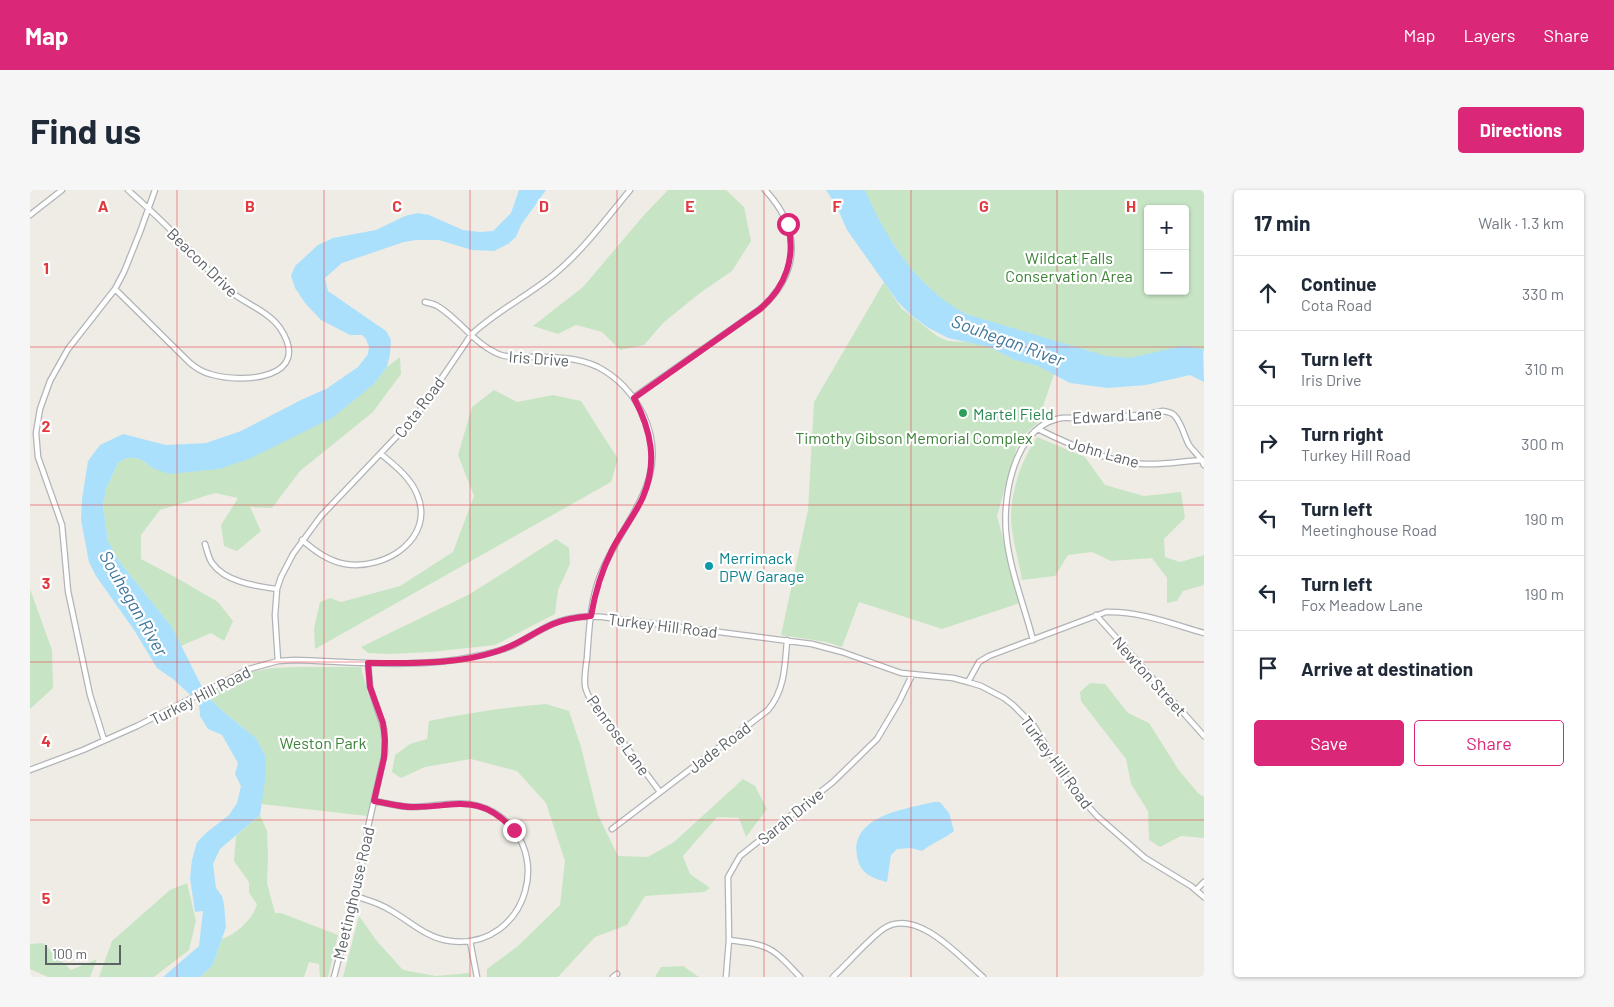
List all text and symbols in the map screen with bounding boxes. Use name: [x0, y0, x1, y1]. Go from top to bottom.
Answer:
text: Map: [25, 21, 68, 50]
text: Map: [1403, 24, 1435, 46]
text: Layers: [1463, 24, 1516, 46]
text: Share: [1544, 24, 1589, 46]
button: Directions: [1458, 107, 1584, 153]
text: Find us: [30, 109, 141, 151]
text: A: [98, 196, 109, 215]
text: B: [245, 196, 255, 215]
text: C: [392, 196, 402, 215]
text: D: [539, 196, 549, 215]
text: E: [685, 196, 695, 215]
text: F: [833, 196, 842, 215]
text: G: [979, 196, 989, 215]
text: H: [1126, 196, 1136, 215]
map controls: [1144, 205, 1189, 295]
button: +: [1144, 205, 1189, 250]
text: 17 min: [1254, 210, 1310, 235]
route start: [777, 213, 800, 236]
text: Walk · 1.3 km: [1478, 213, 1564, 232]
street label: Beacon Drive: [164, 224, 242, 300]
park label: Wildcat Falls Conservation Area: [1005, 248, 1133, 285]
button: −: [1144, 250, 1189, 295]
text: 1: [43, 258, 49, 277]
text: Continue: [1301, 272, 1377, 295]
icon: ahead: [1254, 279, 1282, 307]
text: 330 m: [1522, 284, 1564, 303]
text: Cota Road: [1301, 295, 1372, 314]
water label: Souhegan River: [949, 309, 1068, 371]
street label: Iris Drive: [508, 346, 570, 370]
text: Turn left: [1301, 347, 1372, 370]
icon: left: [1254, 354, 1282, 382]
text: 310 m: [1525, 359, 1564, 378]
text: Iris Drive: [1301, 370, 1362, 389]
street label: Cota Road: [390, 373, 448, 441]
street label: Edward Lane: [1072, 403, 1162, 427]
place label: Martel Field: [973, 404, 1054, 423]
marker: Martel Field: [957, 407, 969, 419]
text: 2: [42, 416, 51, 435]
text: Turn right: [1301, 422, 1383, 445]
park label: Timothy Gibson Memorial Complex: [795, 428, 1033, 447]
icon: right: [1254, 429, 1282, 457]
street label: John Lane: [1066, 433, 1142, 471]
text: 300 m: [1521, 434, 1564, 453]
text: Turkey Hill Road: [1301, 445, 1411, 464]
text: Turn left: [1301, 497, 1372, 520]
icon: left: [1254, 504, 1282, 532]
text: 190 m: [1525, 509, 1564, 528]
text: Meetinghouse Road: [1301, 520, 1437, 539]
water label: Souhegan River: [95, 546, 173, 660]
place label: Merrimack DPW Garage: [719, 548, 804, 585]
marker: Merrimack DPW Garage: [703, 560, 715, 572]
text: Turn left: [1301, 572, 1372, 595]
text: 3: [42, 573, 50, 592]
icon: left: [1254, 579, 1282, 607]
text: 190 m: [1525, 584, 1564, 603]
text: Fox Meadow Lane: [1301, 595, 1423, 614]
street label: Turkey Hill Road: [607, 609, 719, 641]
street label: Newton Street: [1109, 632, 1191, 720]
icon: arrive: [1254, 654, 1282, 682]
text: Arrive at destination: [1301, 657, 1473, 680]
street label: Turkey Hill Road: [147, 662, 253, 728]
street label: Penrose Lane: [584, 691, 654, 779]
street label: Turkey Hill Road: [1017, 712, 1097, 812]
street label: Jade Road: [684, 717, 754, 777]
button: Save: [1254, 720, 1404, 766]
button: Share: [1414, 720, 1564, 766]
text: 4: [41, 731, 51, 750]
park label: Weston Park: [280, 733, 366, 752]
street label: Sarah Drive: [753, 784, 827, 848]
route end: [503, 819, 526, 842]
street label: Meetinghouse Road: [328, 825, 378, 961]
text: 5: [42, 888, 51, 907]
scale bar: [45, 942, 121, 965]
text: 100 m: [52, 945, 87, 962]

